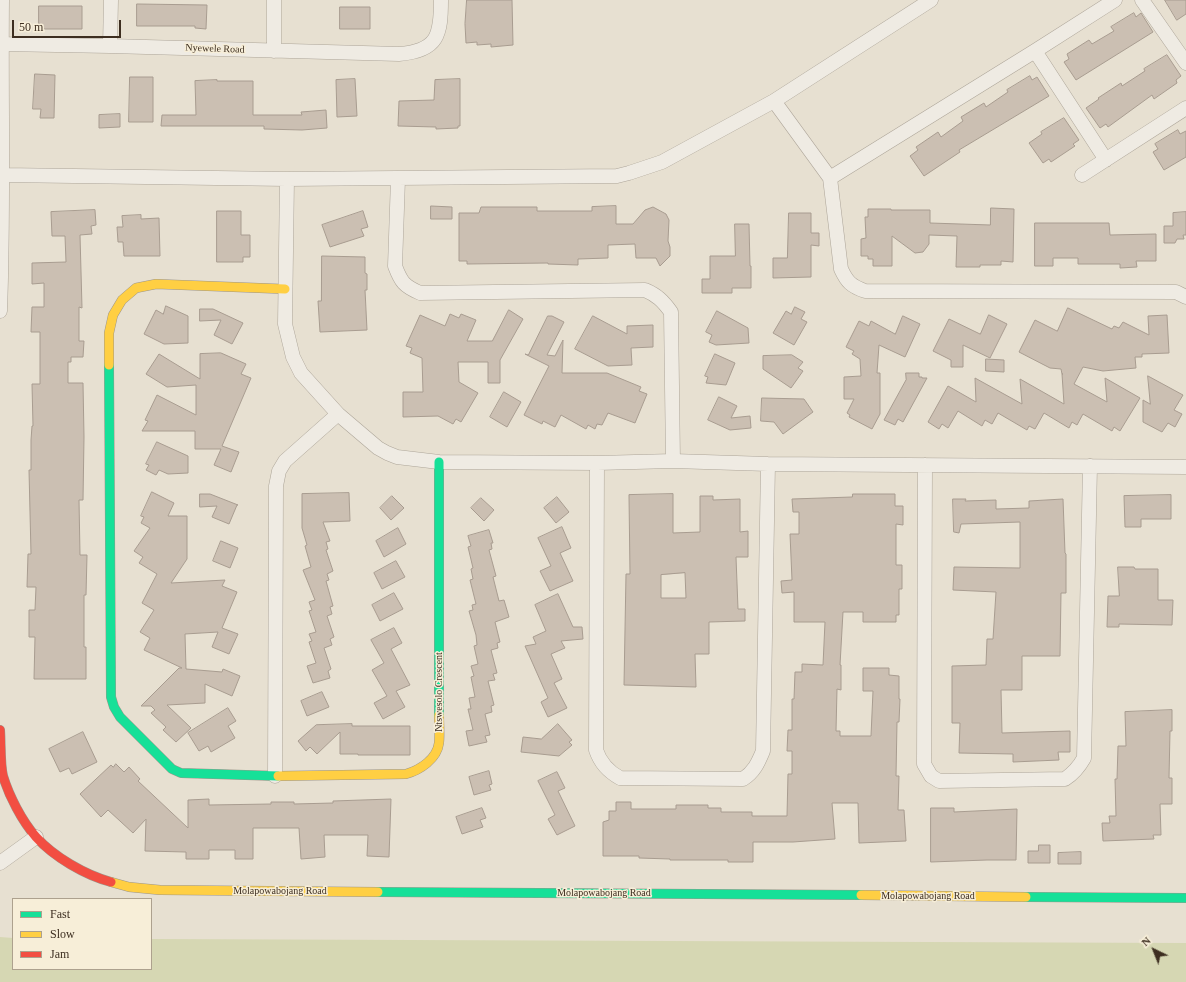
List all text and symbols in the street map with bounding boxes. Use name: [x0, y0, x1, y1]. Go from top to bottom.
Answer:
scale bar: [14, 12, 123, 38]
text: 50 m: [19, 20, 43, 34]
street label: Nyewele Road: [185, 42, 245, 56]
street label: Ntswesolo Crescent: [433, 652, 445, 732]
street label: Molapowabojang Road: [233, 885, 327, 897]
street label: Molapowabojang Road: [557, 887, 651, 899]
street label: Molapowabojang Road: [881, 890, 975, 902]
legend: [12, 898, 152, 970]
text: Fast: [50, 907, 70, 921]
text: Slow: [50, 927, 75, 941]
north arrow: [1134, 930, 1174, 970]
text: N: [1139, 934, 1153, 948]
text: Jam: [50, 947, 69, 961]

